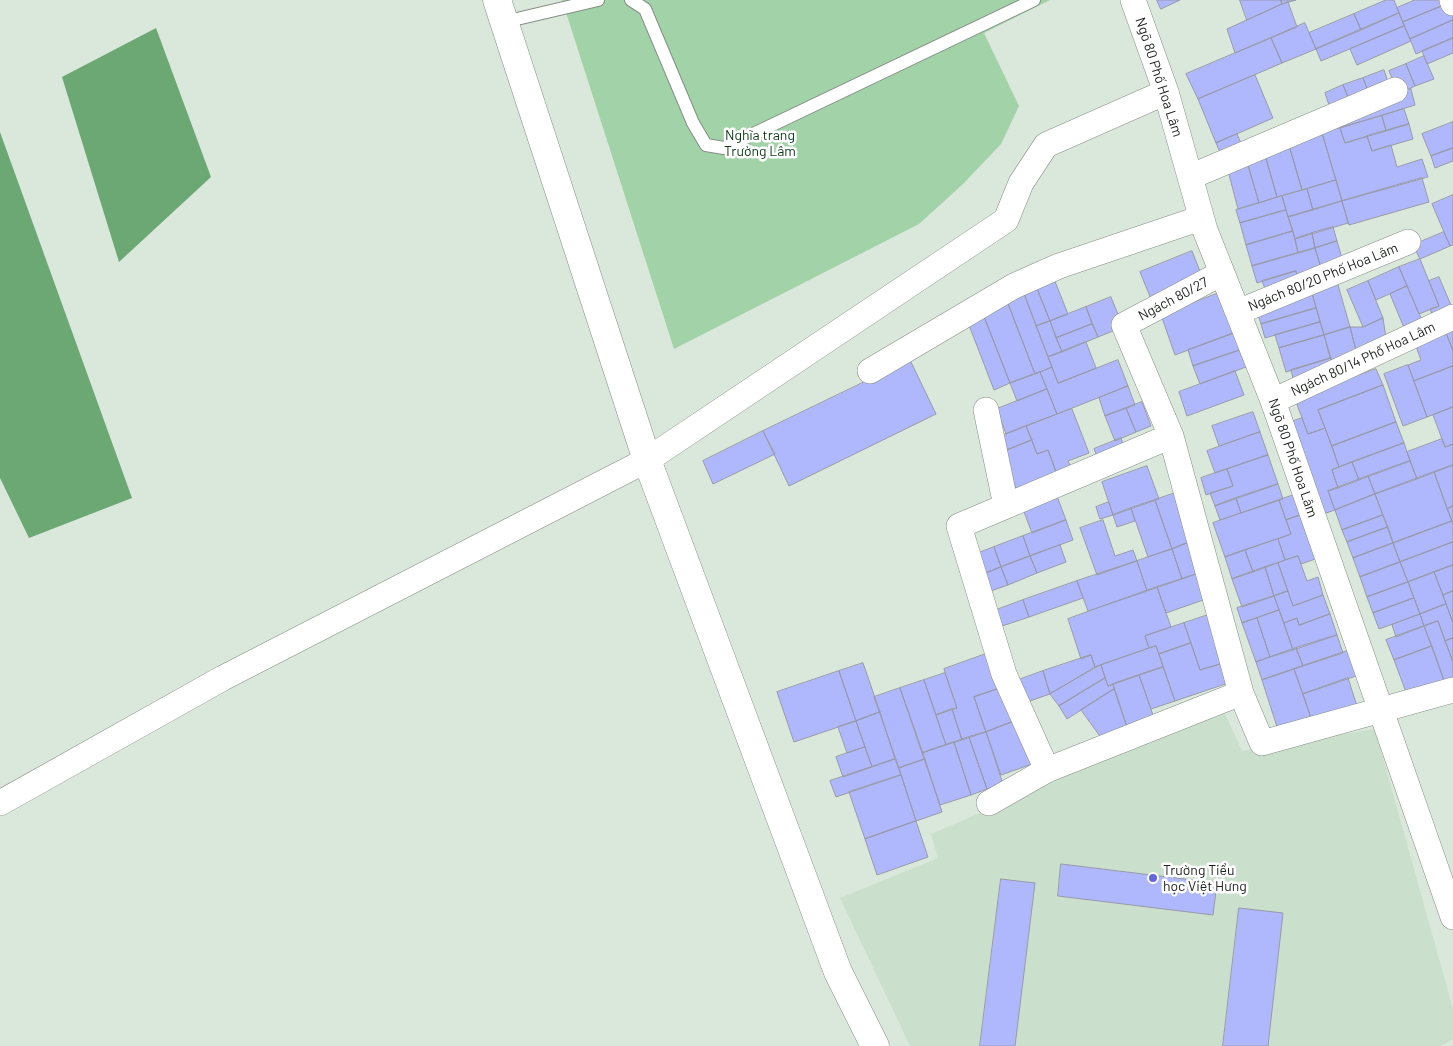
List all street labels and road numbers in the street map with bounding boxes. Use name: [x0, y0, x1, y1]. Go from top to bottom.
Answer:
street label: Ngõ 80 Phố Hoa Lâm: [1132, 15, 1186, 139]
street label: Ngách 80/20 Phố Hoa Lâm: [1246, 239, 1400, 315]
street label: Ngách 80/27: [1135, 274, 1211, 324]
street label: Ngách 80/14 Phố Hoa Lâm: [1288, 318, 1438, 400]
street label: Ngõ 80 Phố Hoa Lâm: [1265, 396, 1321, 520]

